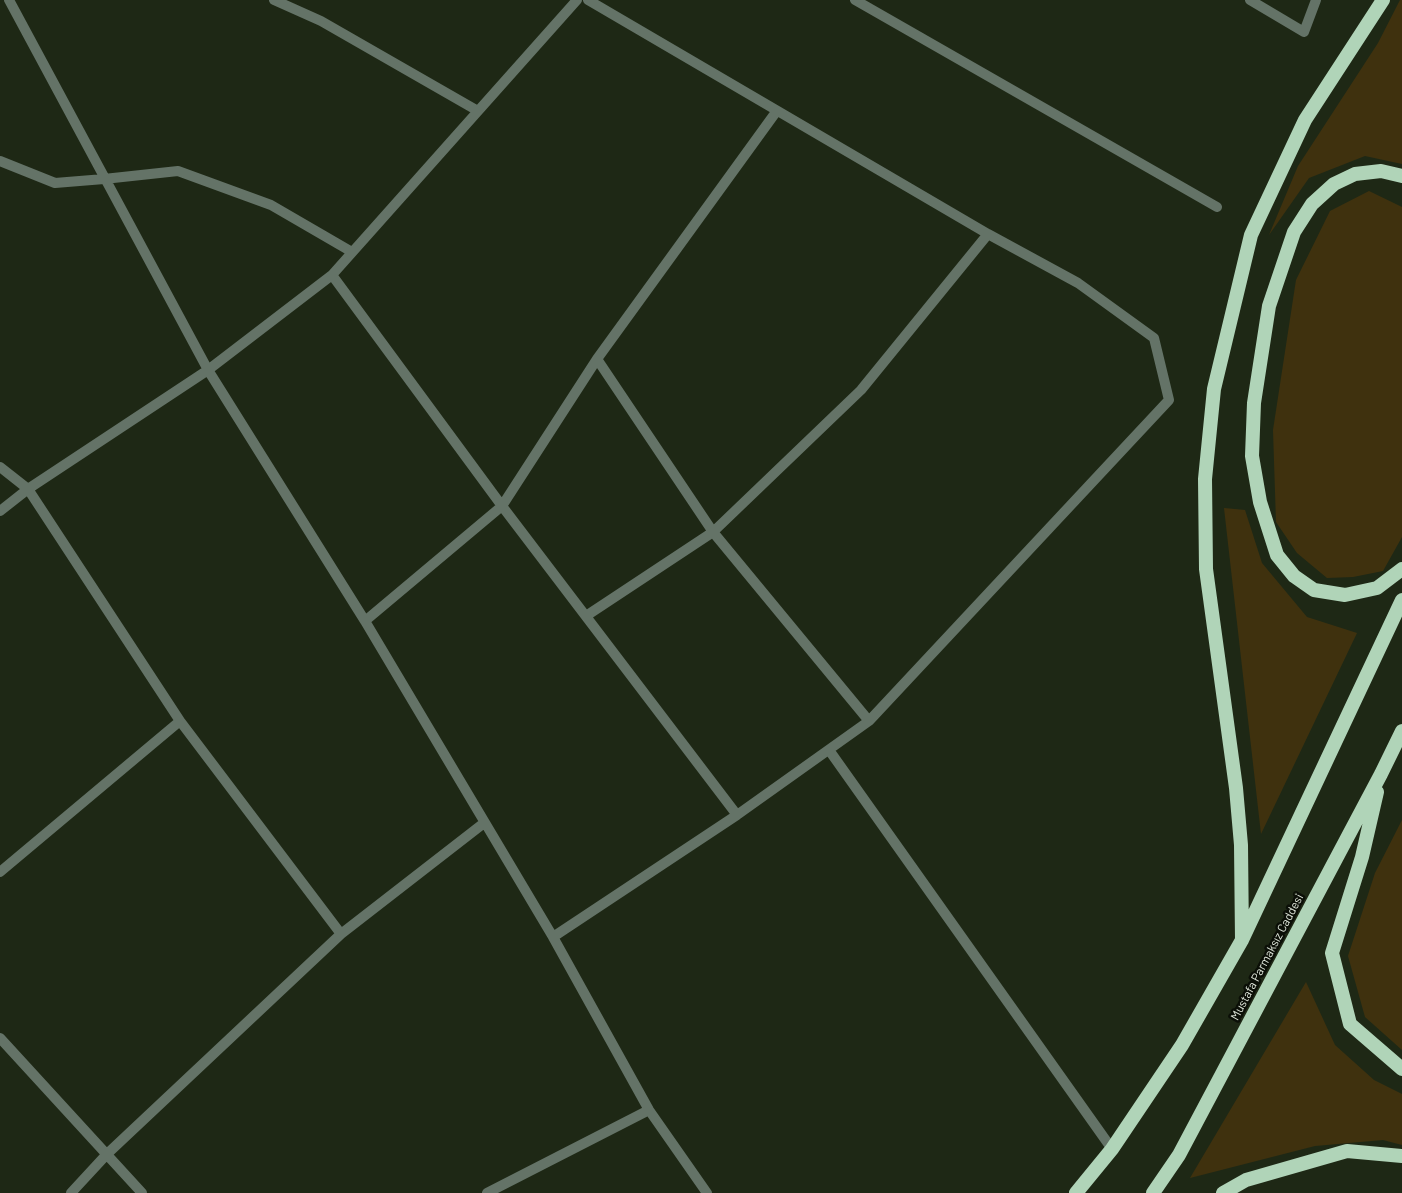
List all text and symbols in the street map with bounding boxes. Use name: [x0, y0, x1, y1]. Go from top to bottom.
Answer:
street label: Mustafa Parmaksız Caddesi: [1228, 891, 1306, 1023]

